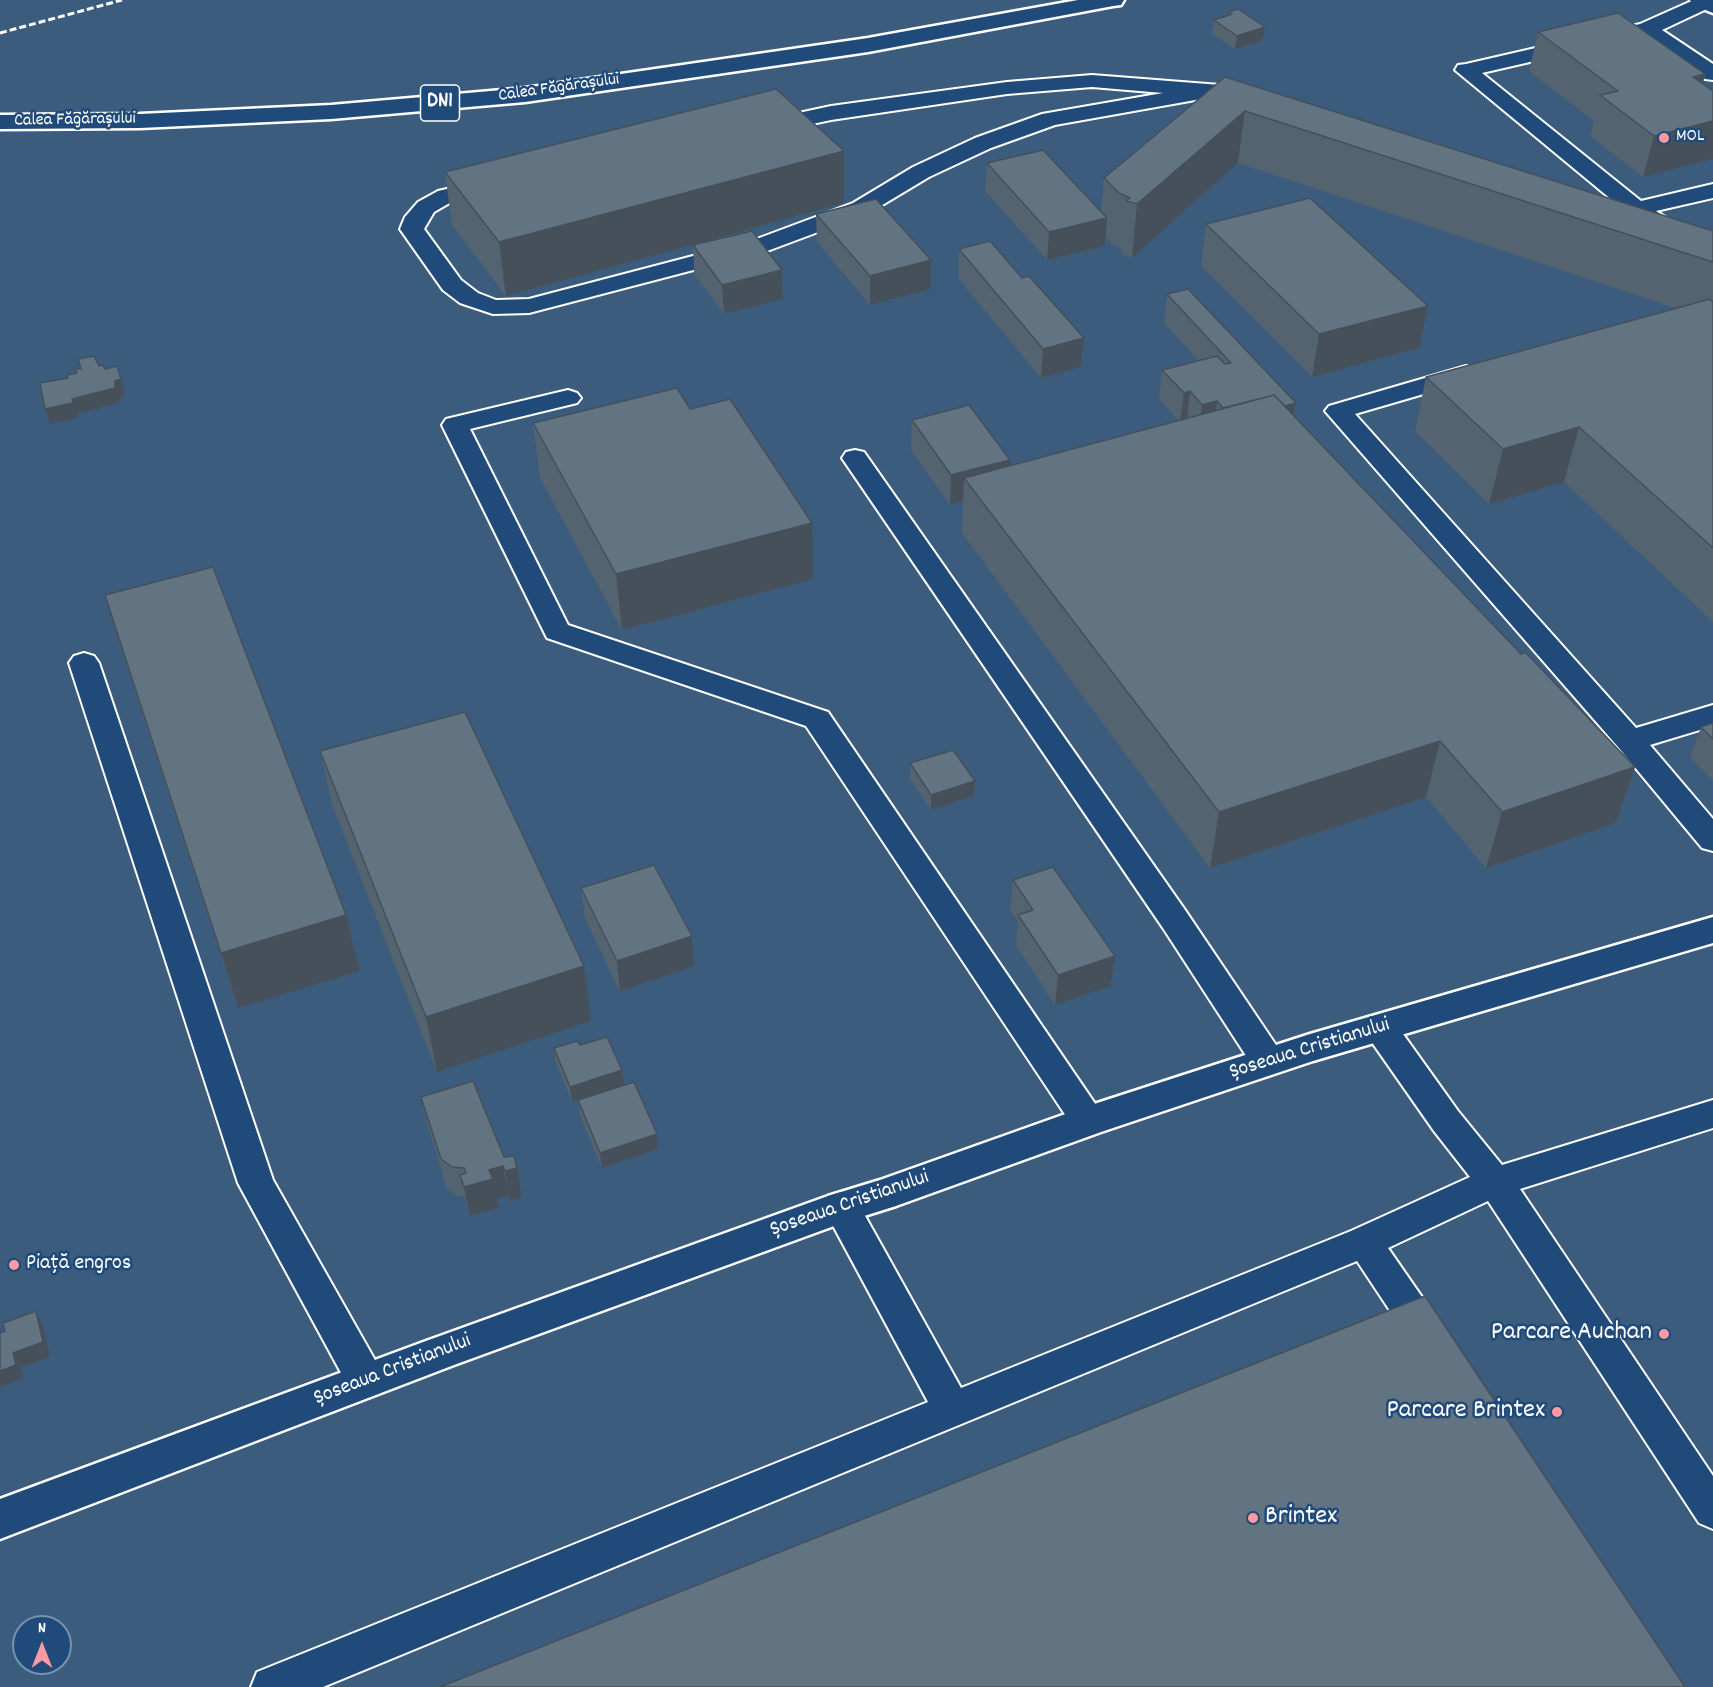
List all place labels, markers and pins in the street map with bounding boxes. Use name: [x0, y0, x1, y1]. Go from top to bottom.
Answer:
place label: MOL: [1676, 127, 1704, 149]
marker: MOL: [1657, 131, 1671, 145]
place label: Piață engros: [26, 1252, 131, 1278]
marker: Piață engros: [7, 1258, 21, 1272]
place label: Parcare Auchan: [1491, 1318, 1652, 1350]
marker: Parcare Auchan: [1657, 1327, 1671, 1341]
place label: Parcare Brintex: [1386, 1396, 1545, 1428]
marker: Parcare Brintex: [1550, 1405, 1564, 1419]
place label: Brintex: [1265, 1502, 1337, 1534]
marker: Brintex: [1246, 1511, 1260, 1525]

